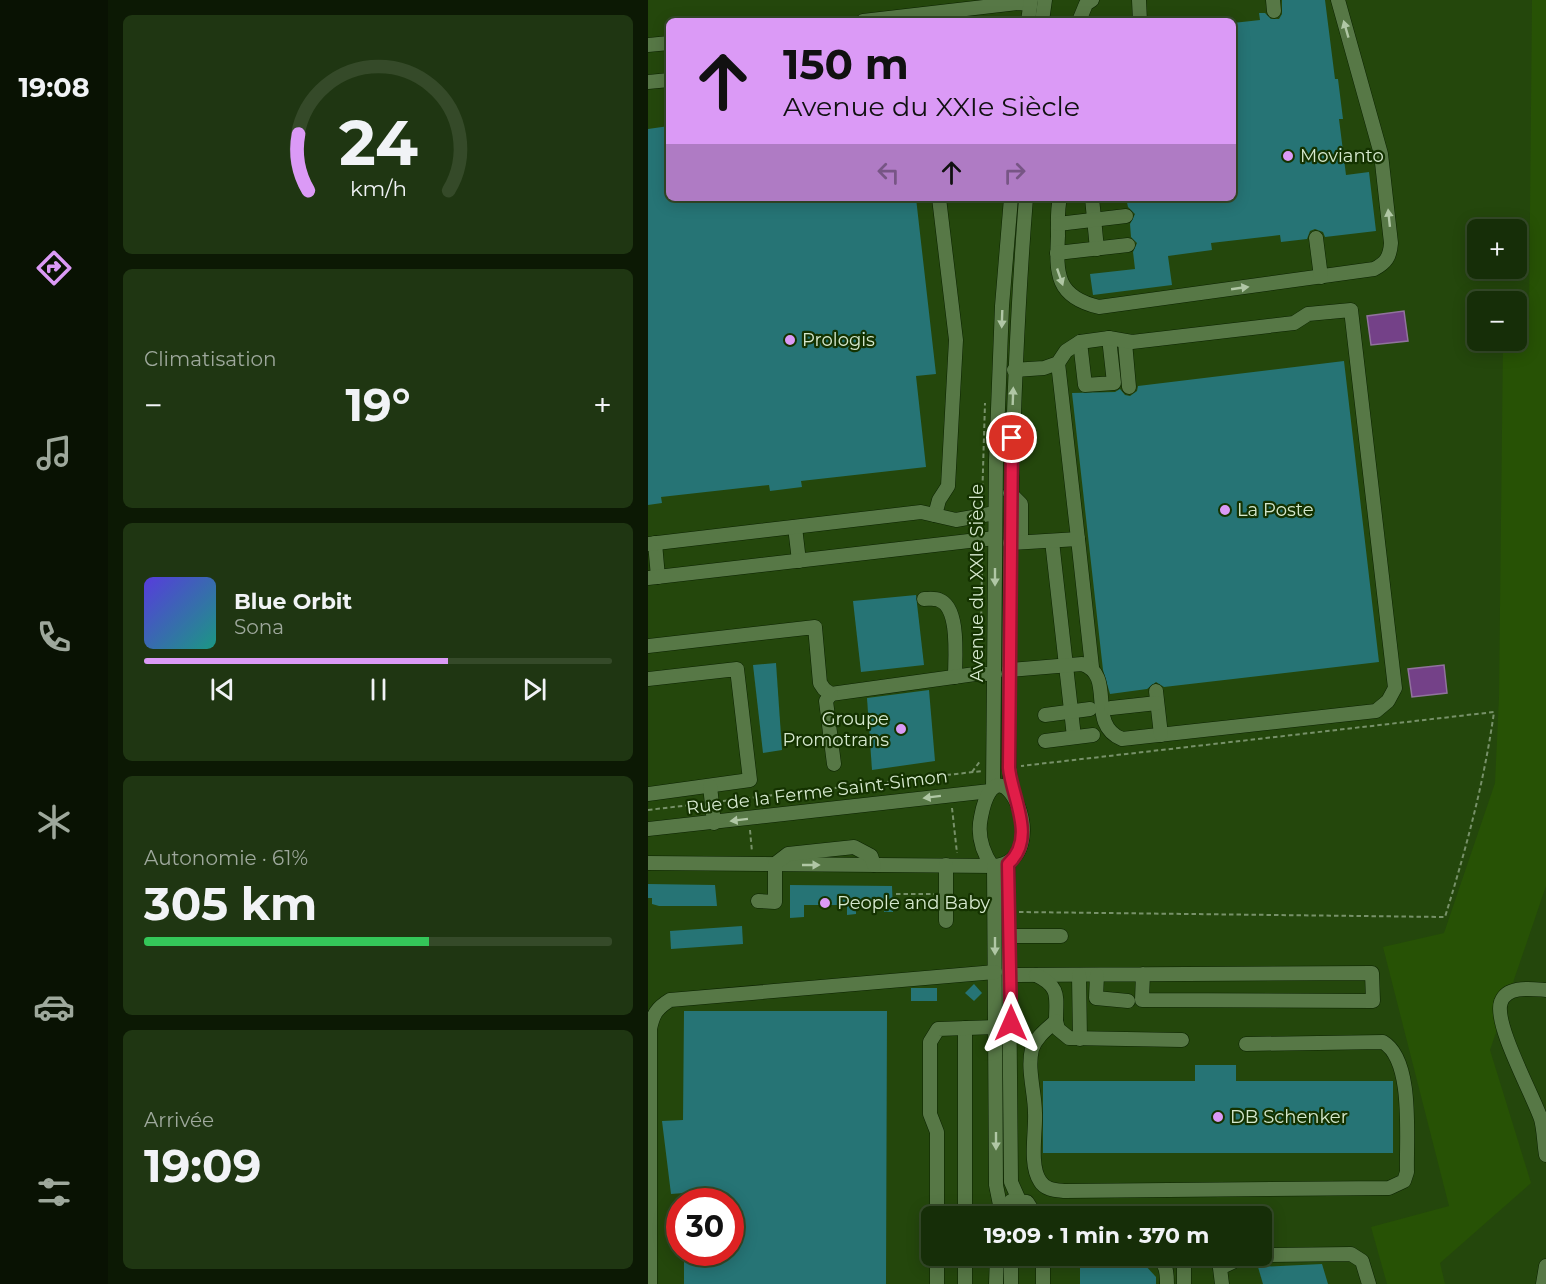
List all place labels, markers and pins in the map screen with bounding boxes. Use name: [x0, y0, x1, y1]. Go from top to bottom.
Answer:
place label: Movianto: [1300, 145, 1384, 167]
marker: Movianto: [1281, 149, 1295, 163]
place label: Prologis: [802, 329, 875, 351]
marker: Prologis: [783, 333, 797, 347]
pin: [986, 412, 1037, 463]
place label: La Poste: [1237, 499, 1314, 521]
marker: La Poste: [1218, 503, 1232, 517]
place label: Groupe Promotrans: [782, 708, 889, 751]
marker: Groupe Promotrans: [894, 722, 908, 736]
place label: People and Baby: [837, 892, 990, 914]
marker: People and Baby: [818, 896, 832, 910]
place label: DB Schenker: [1230, 1106, 1348, 1128]
marker: DB Schenker: [1211, 1110, 1225, 1124]

